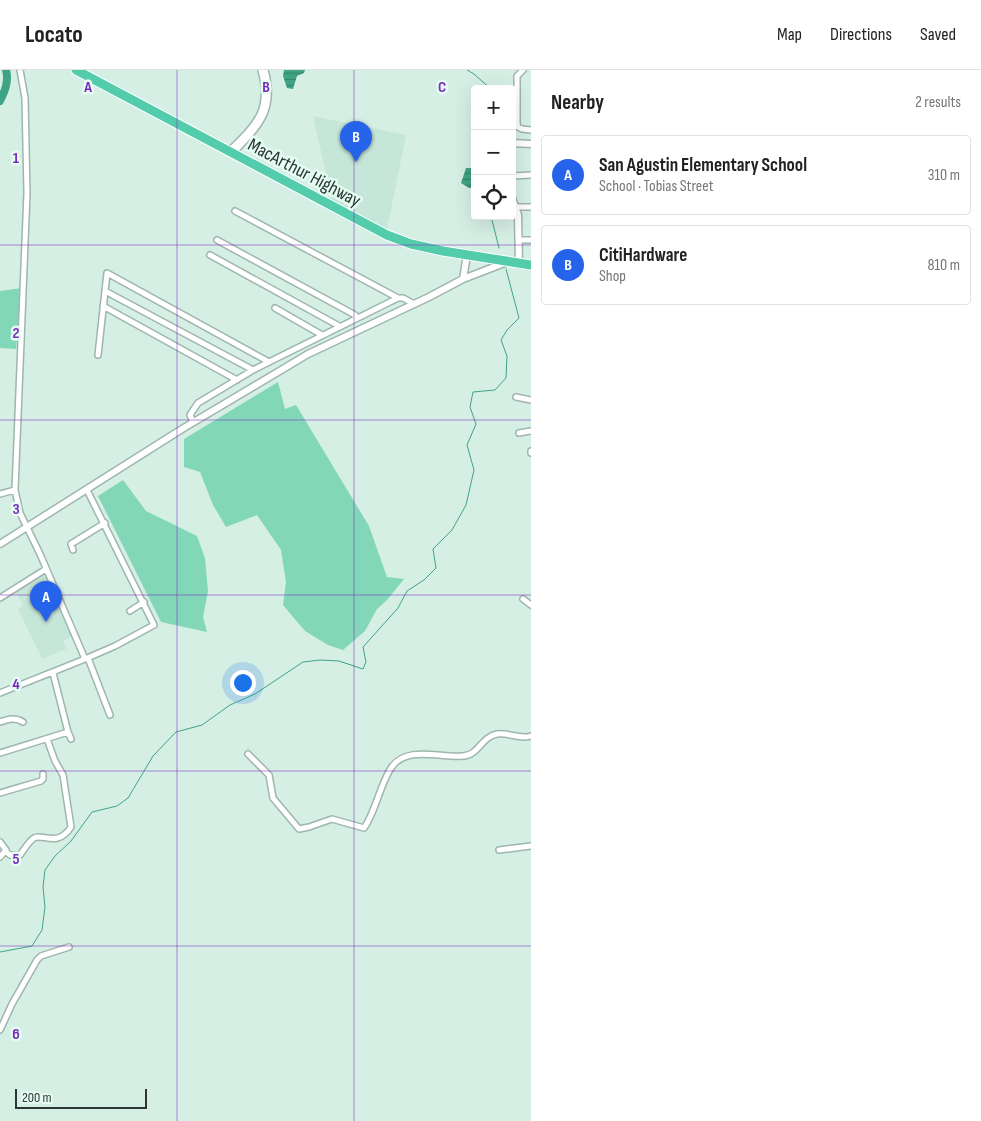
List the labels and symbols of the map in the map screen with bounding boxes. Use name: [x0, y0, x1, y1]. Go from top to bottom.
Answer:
text: A: [83, 78, 92, 97]
text: B: [262, 78, 270, 97]
text: C: [438, 78, 446, 97]
pin: B: [340, 121, 372, 162]
street label: MacArthur Highway: [244, 134, 365, 213]
text: 1: [13, 149, 20, 168]
text: 2: [12, 324, 20, 343]
text: 3: [12, 500, 20, 519]
pin: A: [30, 581, 62, 622]
your location: [230, 670, 256, 696]
text: 4: [12, 675, 20, 694]
text: 5: [12, 850, 20, 869]
text: 6: [12, 1025, 20, 1044]
scale bar: [15, 1086, 148, 1109]

